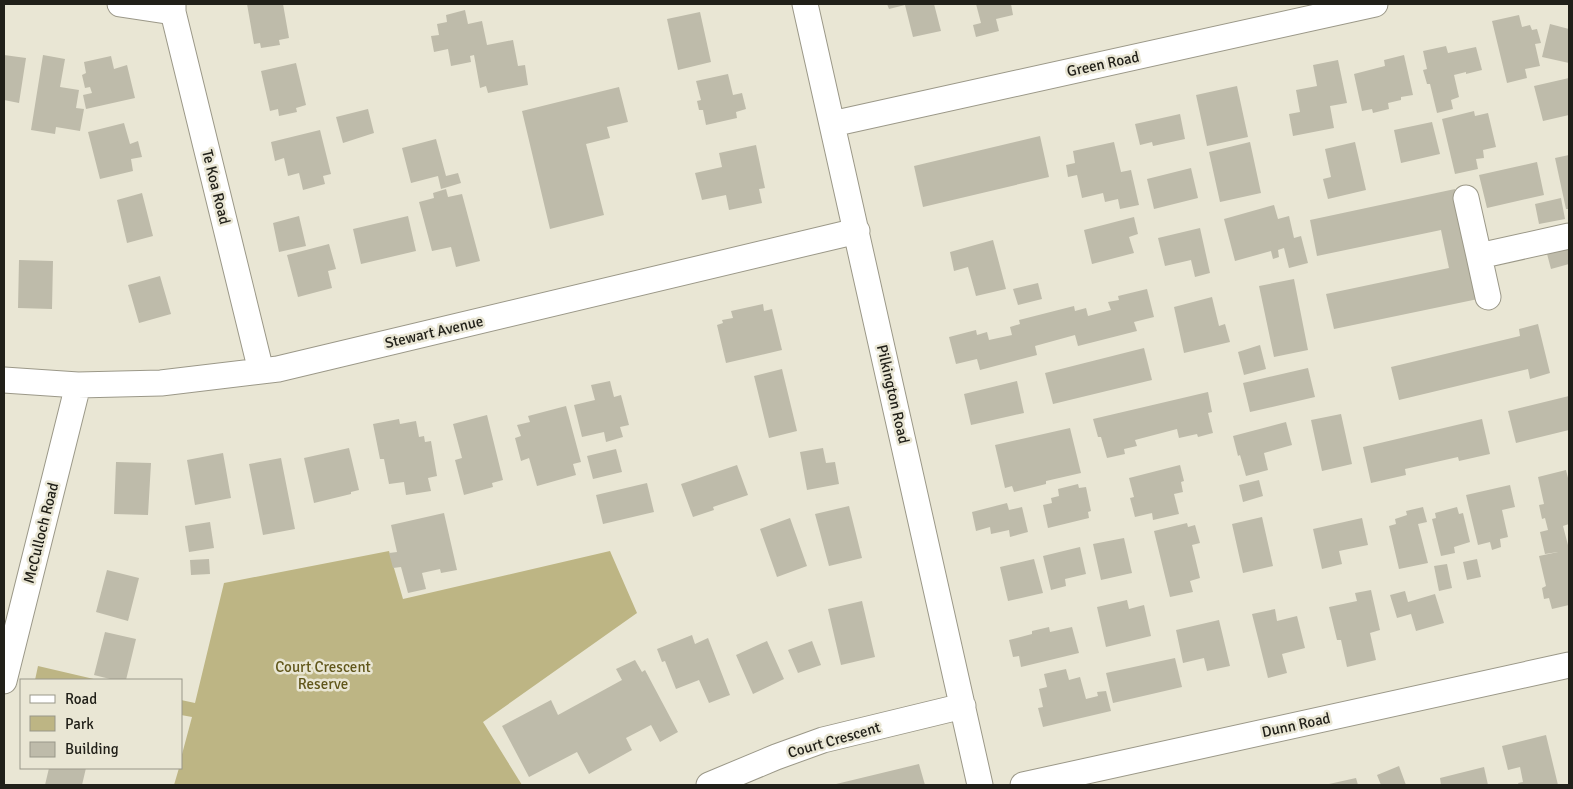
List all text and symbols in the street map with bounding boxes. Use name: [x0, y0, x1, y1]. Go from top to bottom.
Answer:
street label: Green Road: [1065, 48, 1141, 80]
street label: Te Koa Road: [198, 148, 234, 226]
street label: Stewart Avenue: [383, 312, 485, 352]
street label: Pilkington Road: [873, 343, 913, 445]
street label: McCulloch Road: [20, 481, 62, 585]
park label: Court Crescent Reserve: [275, 658, 371, 693]
legend: [20, 679, 182, 769]
text: Road: [65, 690, 97, 708]
street label: Dunn Road: [1260, 709, 1332, 741]
text: Park: [65, 715, 94, 733]
street label: Court Crescent: [786, 718, 882, 762]
text: Building: [65, 740, 119, 758]

